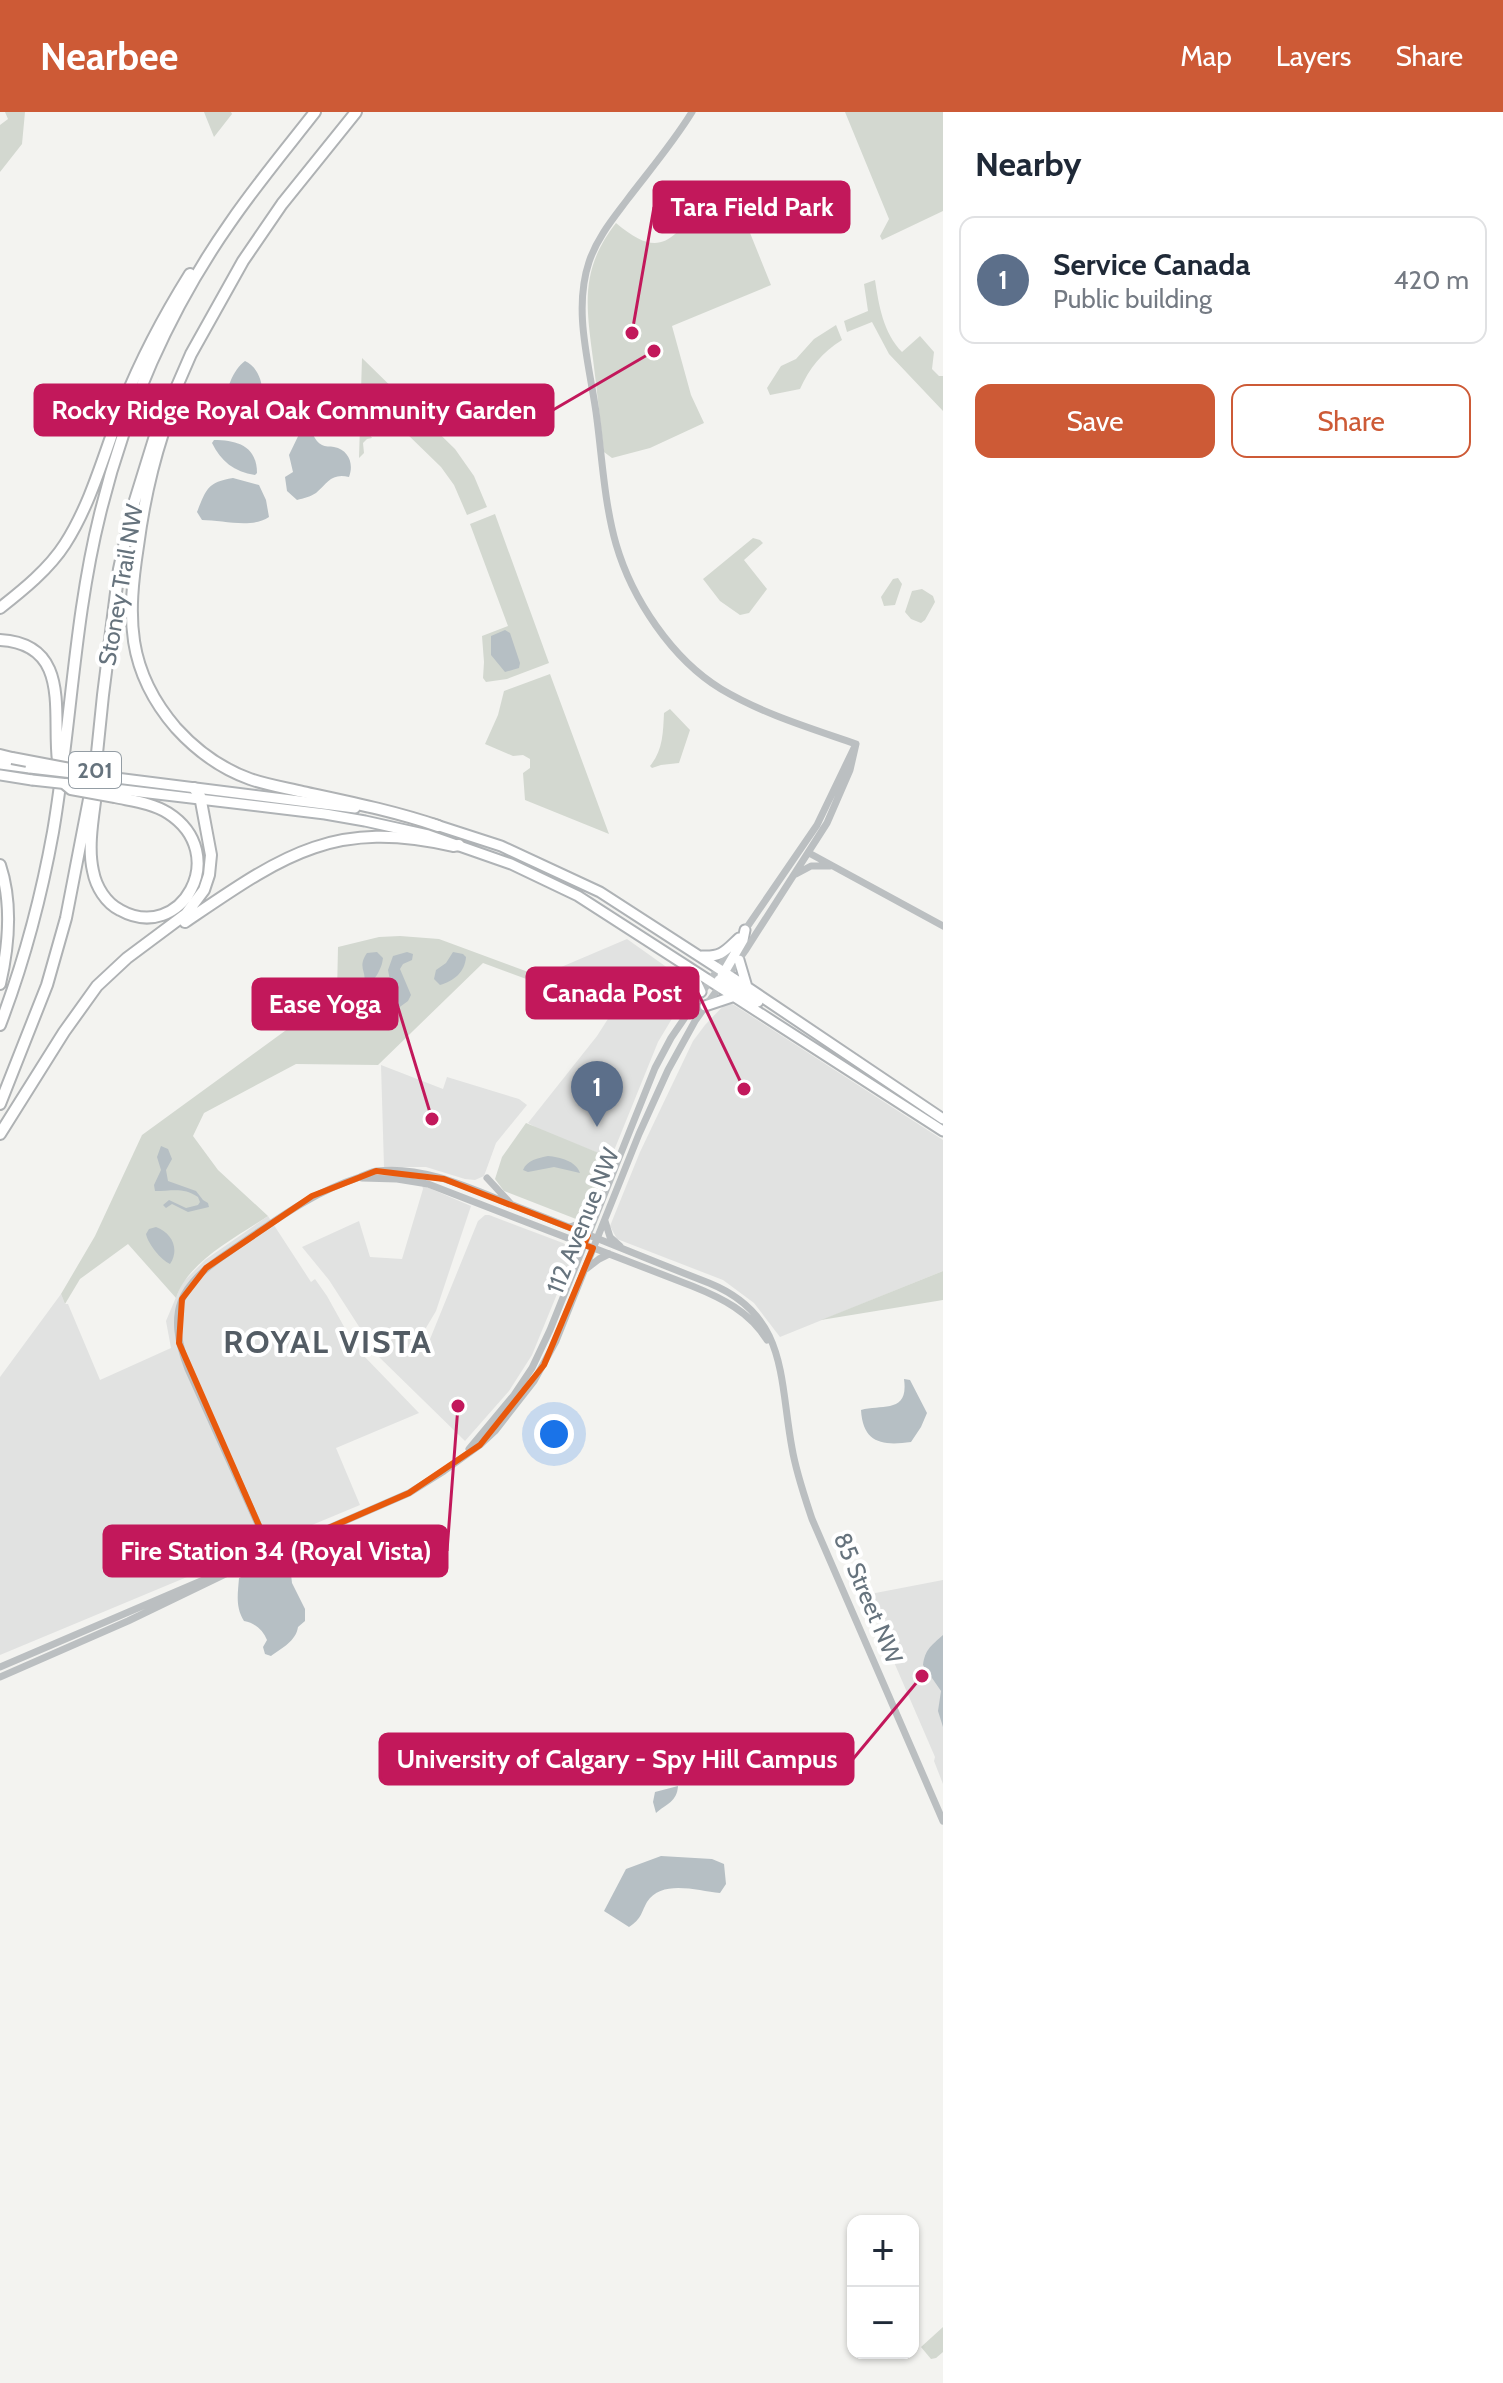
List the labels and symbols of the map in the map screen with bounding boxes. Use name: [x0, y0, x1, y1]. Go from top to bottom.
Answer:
callout: Tara Field Park: [654, 182, 849, 232]
text: Tara Field Park: [671, 191, 834, 223]
callout: Rocky Ridge Royal Oak Community Garden: [35, 385, 553, 435]
text: Rocky Ridge Royal Oak Community Garden: [51, 394, 537, 426]
street label: Stoney Trail NW: [92, 502, 149, 668]
road number: 201: [69, 752, 121, 788]
callout: Canada Post: [527, 968, 698, 1018]
text: Canada Post: [542, 977, 682, 1009]
callout: Ease Yoga: [253, 979, 397, 1029]
text: Ease Yoga: [269, 988, 381, 1020]
pin: 1: [571, 1061, 623, 1127]
street label: 112 Avenue NW: [540, 1143, 625, 1298]
district label: ROYAL VISTA: [223, 1322, 433, 1361]
your location: [534, 1414, 574, 1454]
callout: Fire Station 34 (Royal Vista): [104, 1526, 447, 1576]
street label: 85 Street NW: [828, 1528, 909, 1668]
text: Fire Station 34 (Royal Vista): [120, 1535, 432, 1567]
callout: University of Calgary - Spy Hill Campus: [380, 1734, 853, 1784]
text: University of Calgary - Spy Hill Campus: [397, 1743, 837, 1775]

